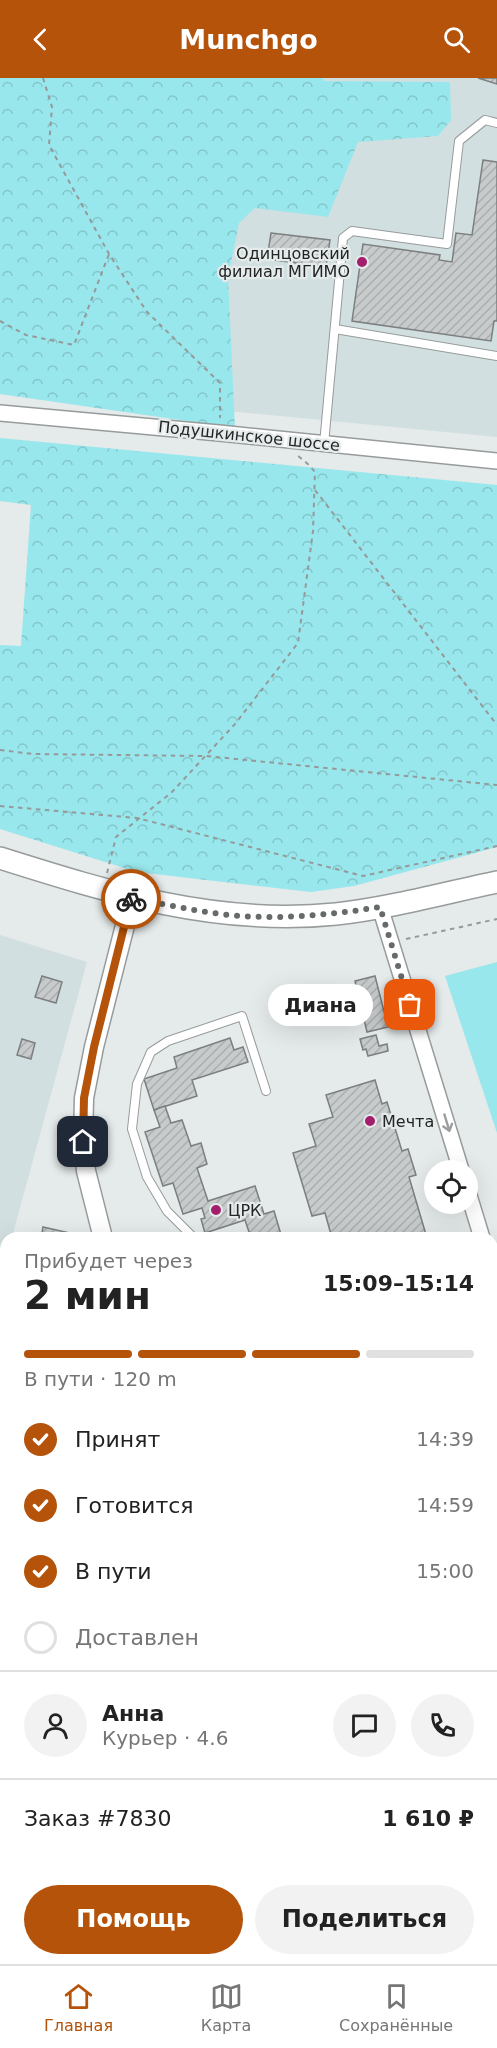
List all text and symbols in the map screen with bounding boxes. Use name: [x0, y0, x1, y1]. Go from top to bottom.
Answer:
icon: back: [24, 23, 57, 56]
icon: search: [440, 23, 473, 56]
text: Munchgo: [179, 24, 318, 55]
place label: Одинцовский филиал МГИМО: [218, 244, 350, 281]
marker: Одинцовский филиал МГИМО: [355, 255, 369, 269]
street label: Подушкинское шоссе: [157, 417, 341, 455]
courier: [101, 869, 161, 929]
icon: bike: [115, 883, 148, 916]
pin: [384, 979, 435, 1030]
callout: Диана: [269, 984, 374, 1026]
icon: bag: [393, 988, 426, 1021]
text: Диана: [284, 993, 357, 1017]
place label: Мечта: [382, 1112, 434, 1131]
one-way arrow: [442, 1113, 453, 1132]
marker: Мечта: [363, 1114, 377, 1128]
pin: [57, 1116, 108, 1167]
icon: home: [66, 1125, 99, 1158]
map controls: [424, 1160, 478, 1214]
button: locate: [424, 1160, 478, 1214]
place label: ЦРК: [228, 1201, 262, 1220]
marker: ЦРК: [209, 1203, 223, 1217]
text: Прибудет через: [24, 1249, 193, 1273]
text: 15:09–15:14: [323, 1271, 474, 1296]
text: 2 мин: [24, 1273, 151, 1318]
text: В пути · 120 m: [24, 1367, 177, 1391]
icon: check: [24, 1423, 57, 1456]
text: Принят: [75, 1427, 160, 1452]
text: 14:39: [416, 1427, 474, 1451]
icon: check: [24, 1489, 57, 1522]
text: Готовится: [75, 1493, 194, 1518]
text: 14:59: [416, 1493, 474, 1517]
icon: check: [24, 1555, 57, 1588]
text: В пути: [75, 1559, 152, 1584]
text: 15:00: [416, 1559, 474, 1583]
text: Доставлен: [75, 1625, 199, 1650]
button: person: [24, 1694, 87, 1757]
button: chat: [333, 1694, 396, 1757]
button: phone: [411, 1694, 474, 1757]
text: Анна: [102, 1701, 164, 1726]
text: Курьер · 4.6: [102, 1726, 228, 1750]
text: Заказ #7830: [24, 1806, 171, 1831]
text: 1 610 ₽: [382, 1806, 474, 1831]
button: Помощь: [24, 1885, 243, 1954]
button: Поделиться: [255, 1885, 474, 1954]
tab: Главная: [44, 1980, 113, 2035]
tab: Карта: [201, 1980, 251, 2035]
tab: Сохранённые: [339, 1980, 453, 2035]

